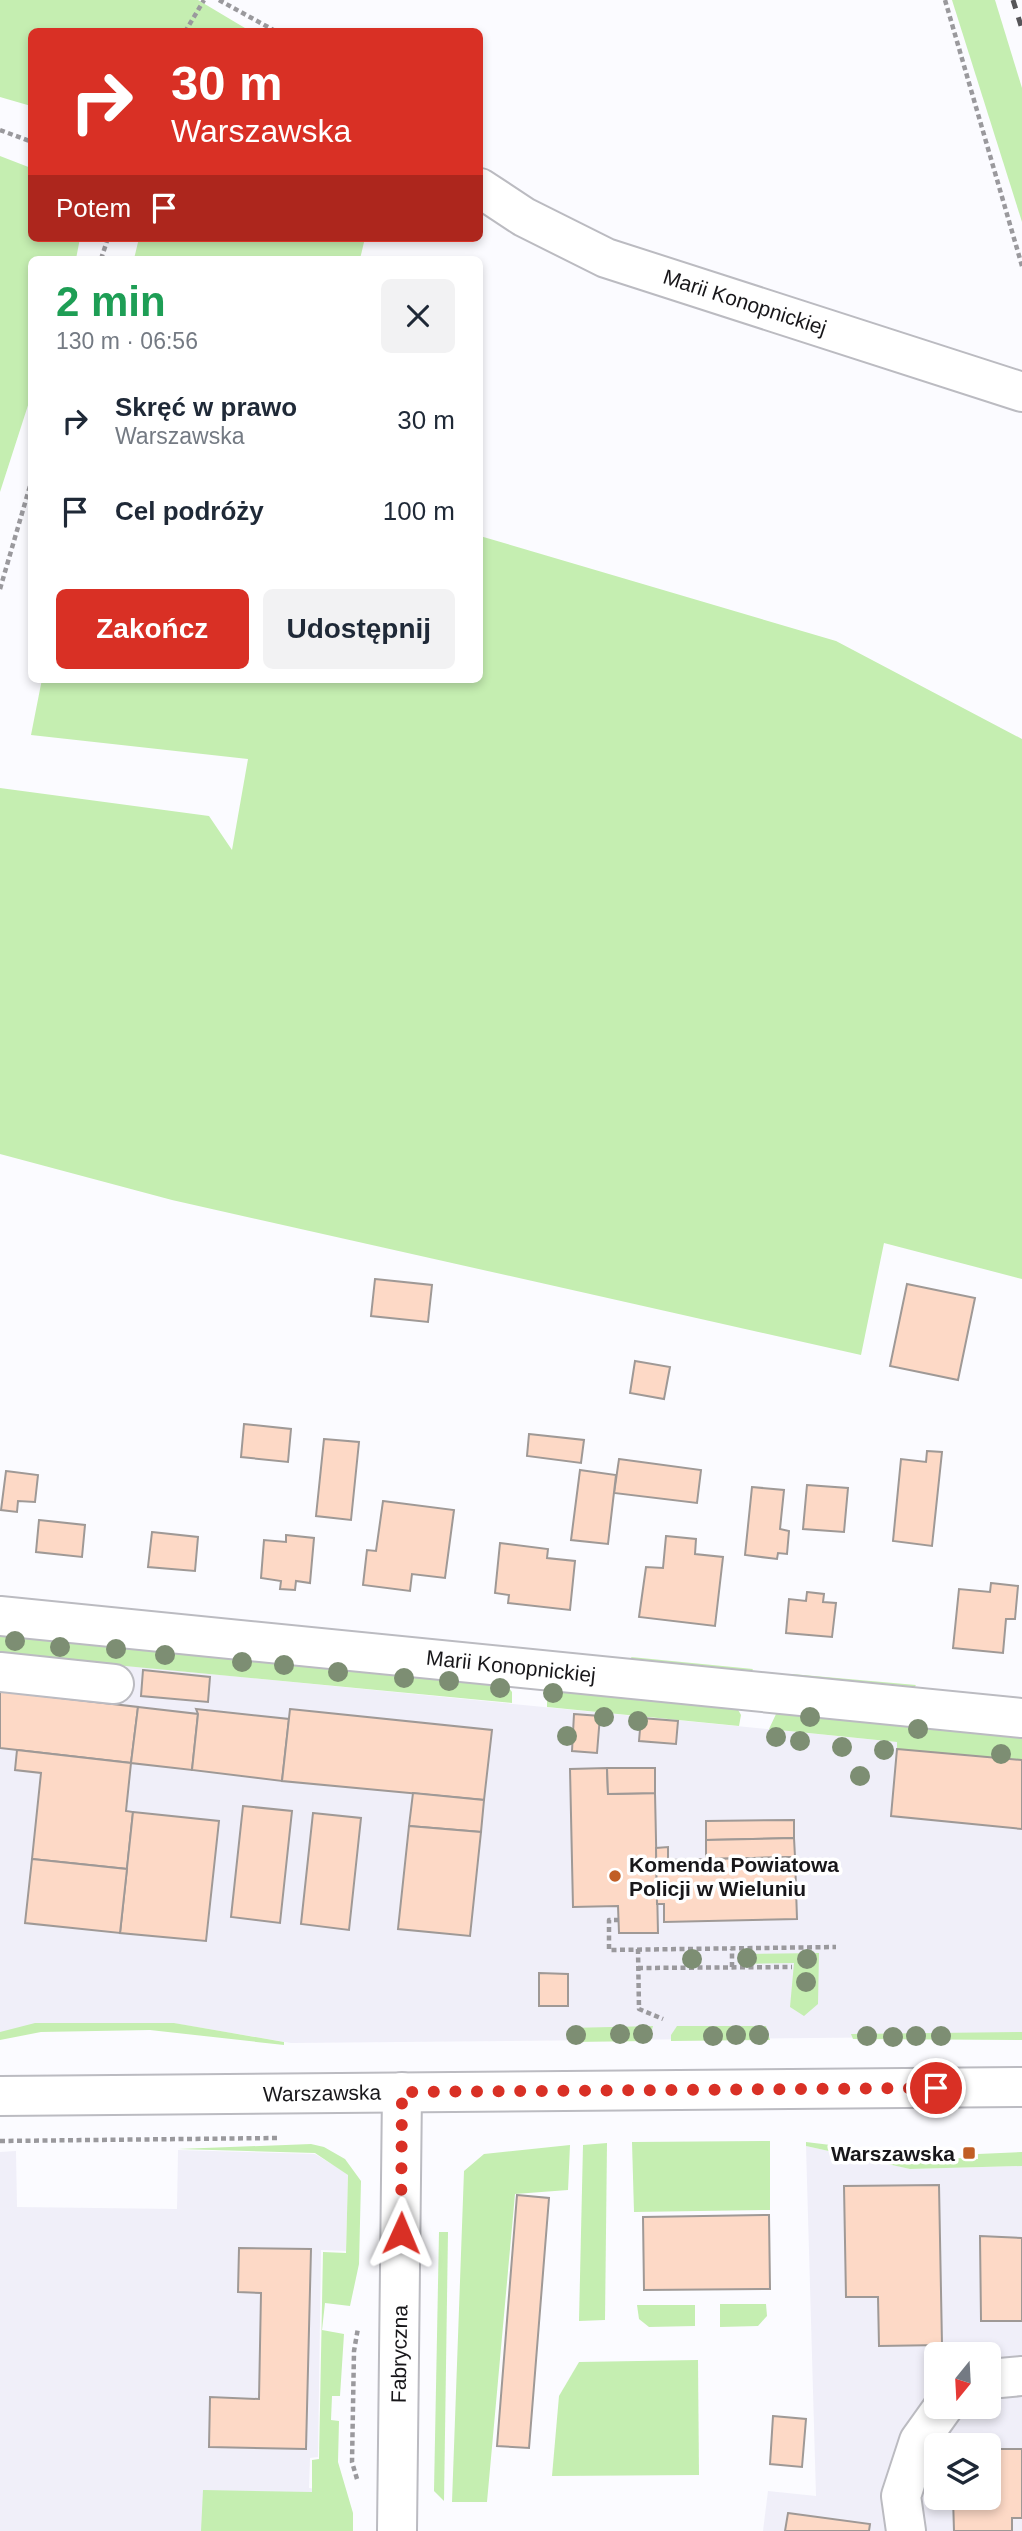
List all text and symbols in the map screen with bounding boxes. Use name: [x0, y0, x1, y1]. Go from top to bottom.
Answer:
icon: right: [56, 56, 147, 147]
text: 30 m: [171, 56, 283, 110]
text: Warszawska: [171, 113, 351, 149]
icon: arrive: [145, 189, 183, 227]
text: Potem: [56, 193, 131, 223]
street label: Marii Konopnickiej: [660, 265, 830, 339]
text: 2 min: [56, 278, 166, 325]
button: close: [381, 279, 455, 353]
text: 130 m · 06:56: [56, 328, 198, 354]
text: Skręć w prawo: [115, 392, 297, 422]
icon: right: [56, 402, 94, 440]
text: 30 m: [397, 405, 455, 435]
text: Warszawska: [115, 423, 245, 449]
icon: arrive: [56, 493, 94, 531]
text: Cel podróży: [115, 496, 264, 526]
text: 100 m: [383, 496, 455, 526]
button: Zakończ: [56, 589, 249, 669]
button: Udostępnij: [263, 589, 455, 669]
street label: Marii Konopnickiej: [425, 1646, 597, 1686]
place label: Komenda Powiatowa Policji w Wieluniu: [629, 1853, 839, 1900]
marker: Komenda Powiatowa Policji w Wieluniu: [607, 1868, 623, 1884]
pin: [906, 2058, 966, 2118]
icon: arrive: [917, 2069, 955, 2107]
street label: Warszawska: [263, 2080, 382, 2106]
place label: Warszawska: [831, 2142, 955, 2165]
marker: Warszawska: [961, 2145, 977, 2161]
position arrow: [364, 2196, 438, 2270]
street label: Fabryczna: [387, 2304, 411, 2403]
north arrow: [924, 2342, 1001, 2418]
map controls: [924, 2342, 1001, 2510]
button: layers: [924, 2433, 1001, 2510]

